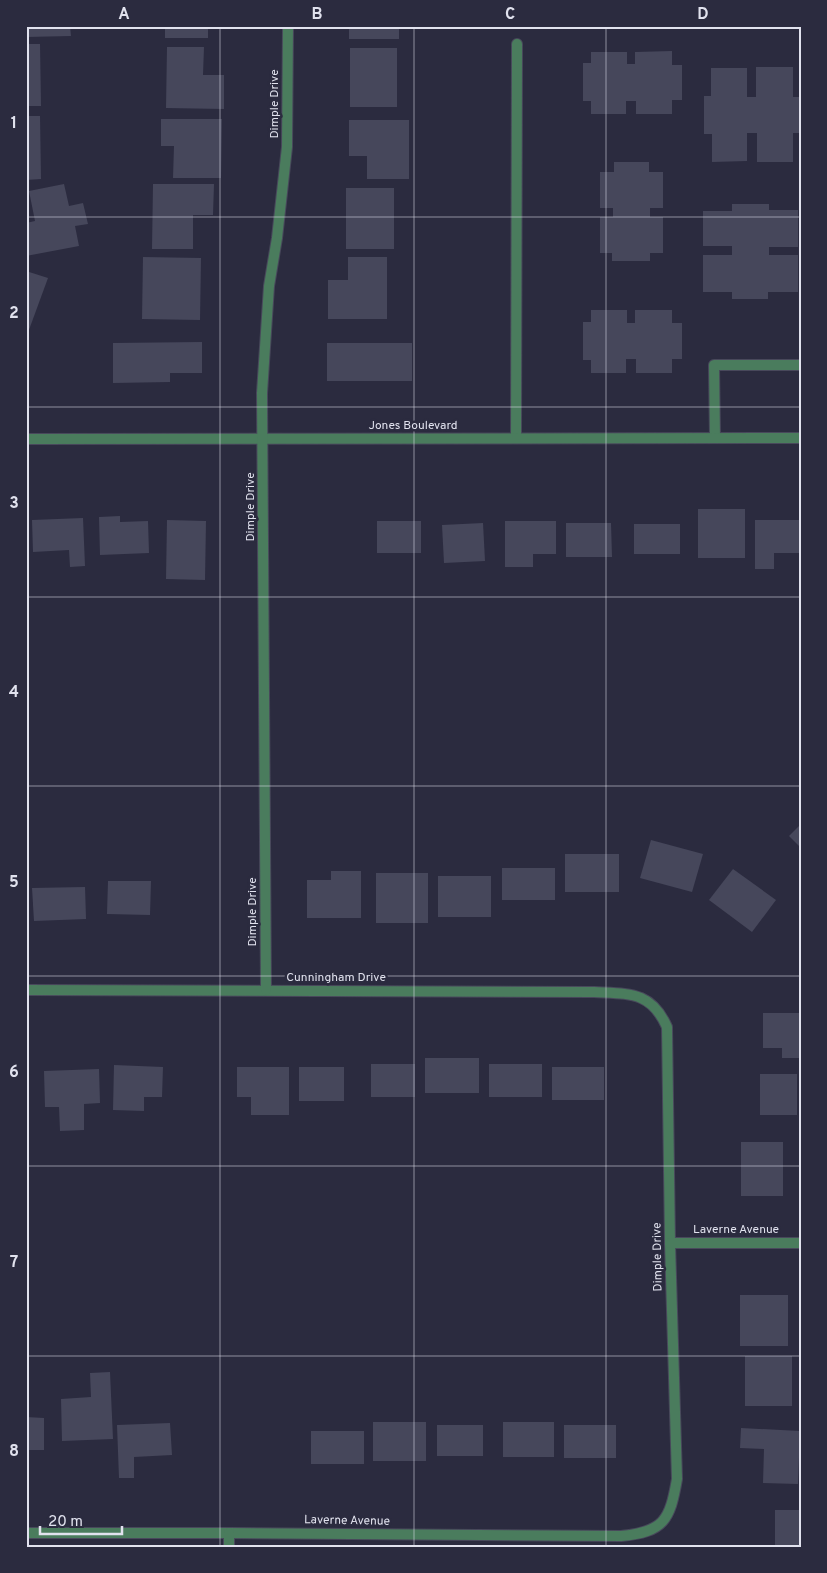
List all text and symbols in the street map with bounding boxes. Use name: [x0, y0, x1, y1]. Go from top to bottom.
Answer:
text: A: [118, 5, 130, 25]
text: B: [311, 5, 323, 25]
text: C: [505, 5, 515, 25]
text: D: [697, 5, 709, 25]
street label: Dimple Drive: [267, 69, 283, 139]
text: 1: [11, 114, 17, 134]
text: 2: [9, 304, 19, 324]
street label: Jones Boulevard: [368, 418, 458, 434]
street label: Dimple Drive: [243, 472, 259, 542]
text: 3: [9, 494, 19, 514]
text: 4: [9, 683, 19, 703]
text: 5: [9, 873, 19, 893]
street label: Dimple Drive: [245, 877, 261, 947]
street label: Cunningham Drive: [286, 970, 386, 986]
text: 6: [9, 1063, 19, 1083]
street label: Dimple Drive: [649, 1222, 667, 1292]
street label: Laverne Avenue: [693, 1222, 779, 1238]
text: 7: [10, 1253, 18, 1273]
text: 8: [9, 1442, 19, 1462]
scale bar: [40, 1503, 122, 1535]
street label: Laverne Avenue: [304, 1512, 390, 1530]
text: 20 m: [48, 1513, 83, 1532]

